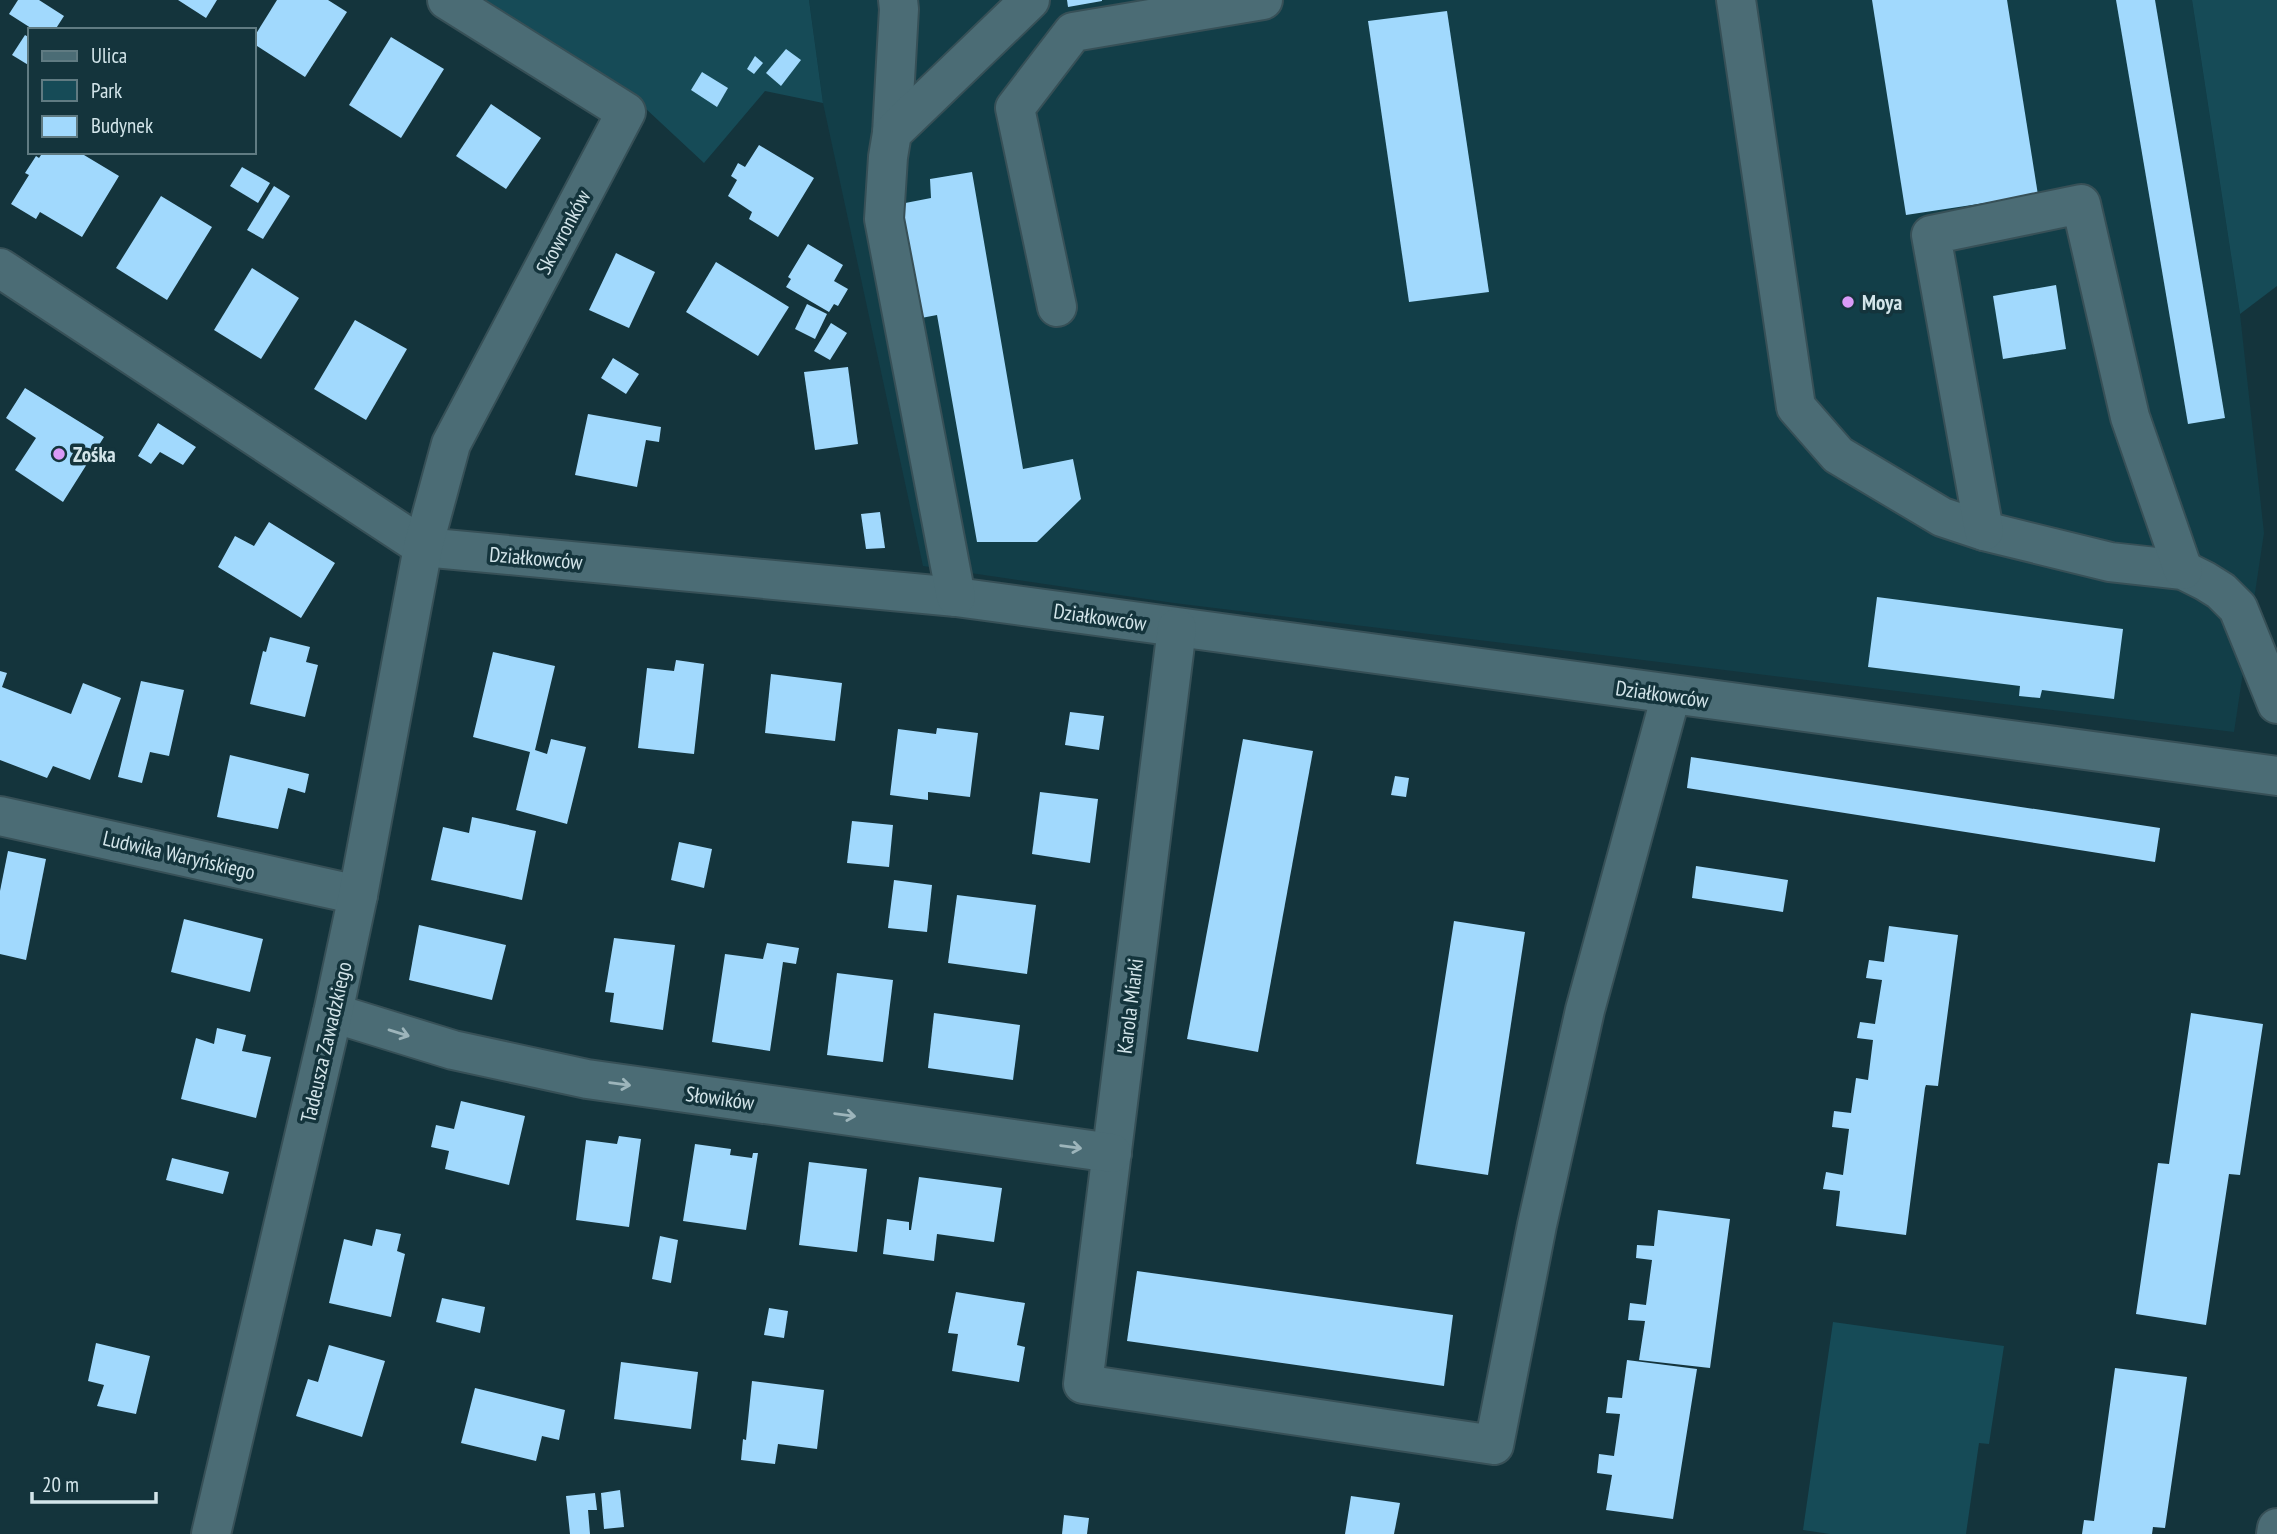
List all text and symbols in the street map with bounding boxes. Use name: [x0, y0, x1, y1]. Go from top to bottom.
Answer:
legend: [28, 28, 256, 154]
text: Ulica: [91, 42, 127, 69]
text: Park: [91, 77, 122, 104]
text: Budynek: [91, 112, 153, 139]
street label: Skowronków: [530, 185, 597, 279]
place label: Moya: [1862, 289, 1902, 316]
marker: Moya: [1840, 294, 1856, 310]
place label: Zośka: [73, 441, 116, 468]
marker: Zośka: [51, 446, 67, 462]
street label: Działkowców: [488, 540, 584, 576]
street label: Działkowców: [1052, 597, 1149, 637]
street label: Działkowców: [1614, 674, 1711, 714]
street label: Ludwika Waryńskiego: [100, 824, 258, 886]
street label: Karola Miarki: [1111, 957, 1149, 1055]
street label: Tadeusza Zawadzkiego: [294, 959, 358, 1125]
one-way arrow: [387, 1028, 409, 1041]
one-way arrow: [608, 1077, 631, 1090]
street label: Słowików: [684, 1080, 757, 1116]
one-way arrow: [834, 1109, 856, 1122]
one-way arrow: [1059, 1141, 1082, 1154]
scale bar: [32, 1460, 156, 1504]
text: 20 m: [42, 1471, 79, 1498]

